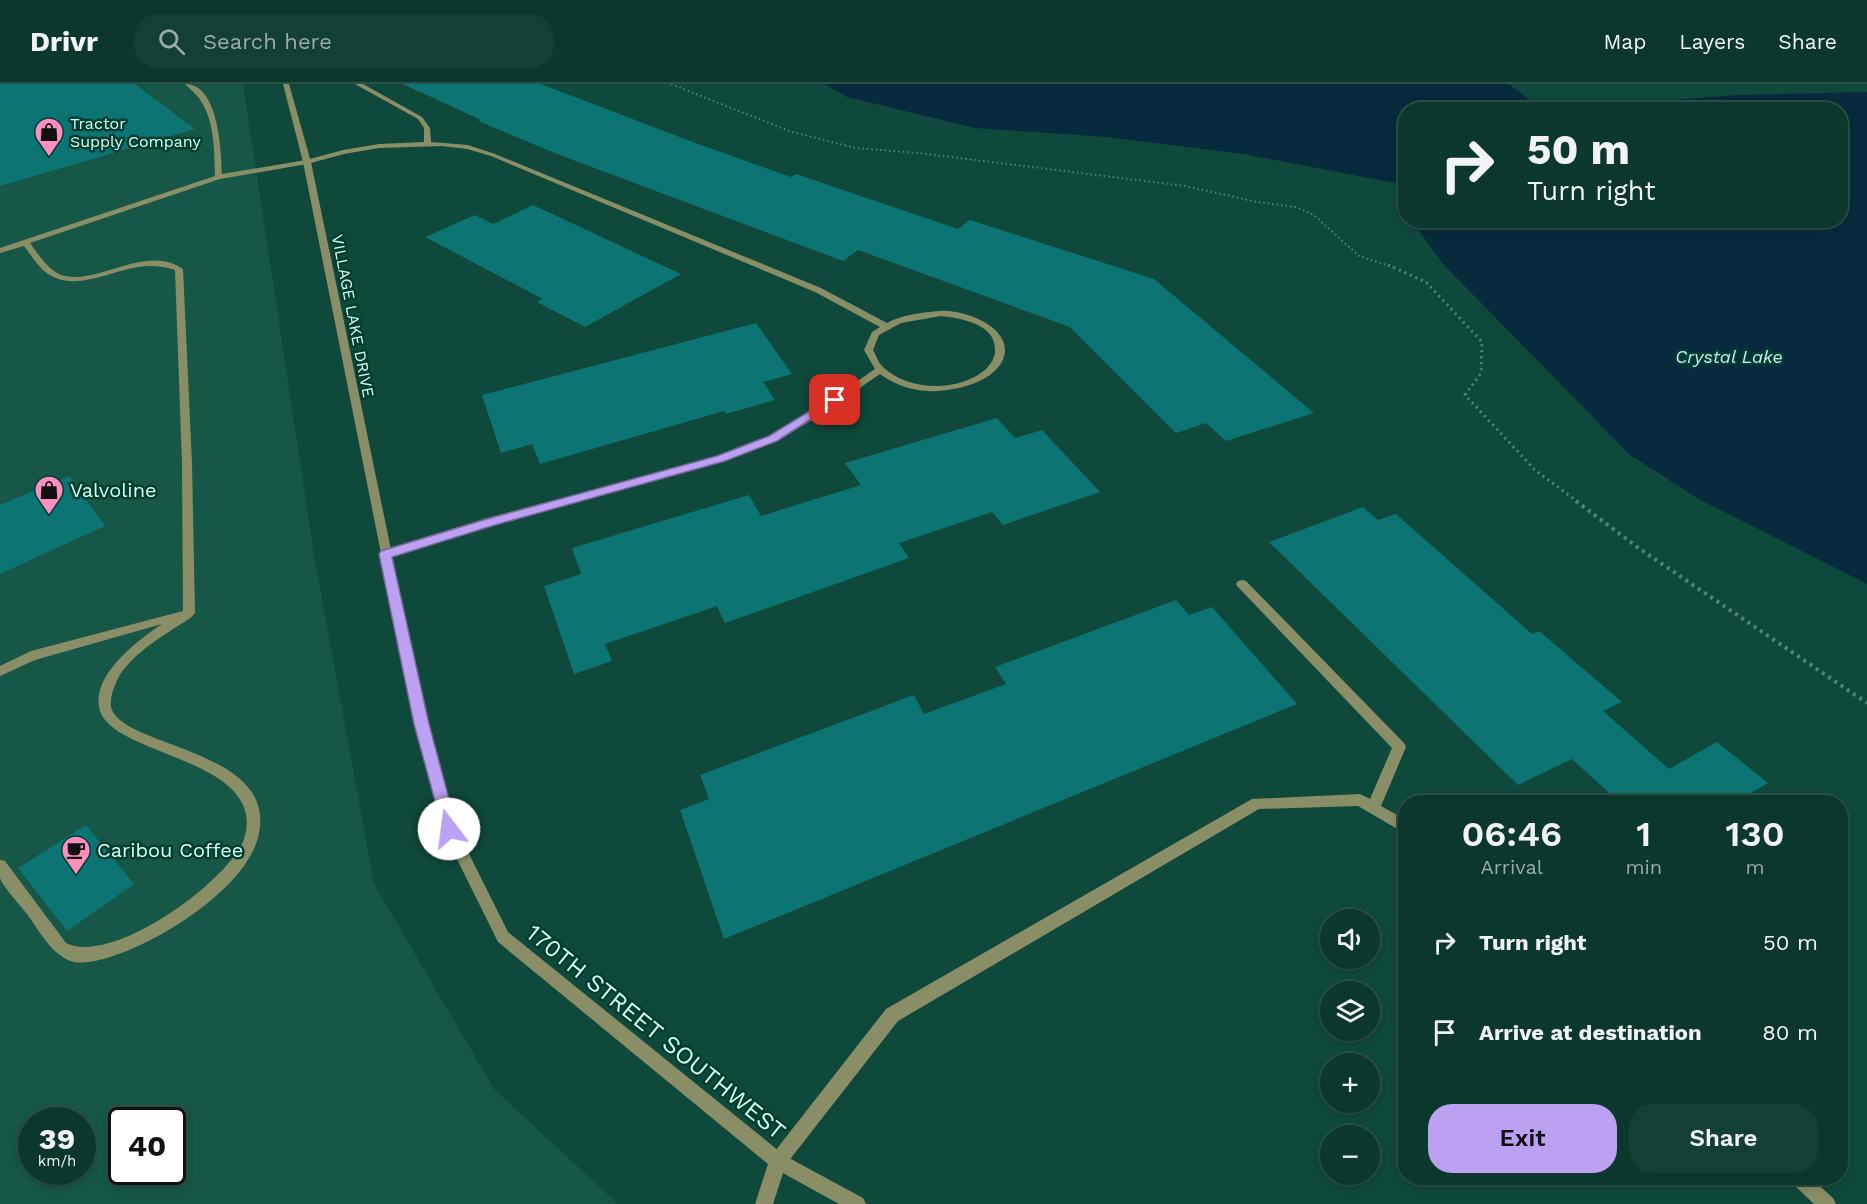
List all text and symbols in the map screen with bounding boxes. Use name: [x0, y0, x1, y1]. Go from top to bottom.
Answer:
search box: [134, 14, 554, 68]
text: Drivr: [30, 25, 98, 58]
icon: search: [155, 25, 188, 58]
text: Search here: [203, 29, 332, 54]
text: Map: [1603, 29, 1646, 54]
text: Layers: [1679, 29, 1745, 54]
text: Share: [1778, 29, 1837, 54]
place label: Tractor Supply Company: [70, 114, 202, 151]
shop icon: Tractor Supply Company: [33, 116, 65, 158]
text: 50 m: [1527, 125, 1630, 174]
icon: right: [1428, 126, 1506, 204]
text: Turn right: [1527, 175, 1656, 207]
street label: VILLAGE LAKE DRIVE: [328, 233, 378, 399]
water label: Crystal Lake: [1675, 346, 1783, 367]
pin: [809, 374, 860, 425]
icon: arrive: [818, 383, 851, 416]
shop icon: Valvoline: [33, 474, 65, 516]
place label: Valvoline: [70, 478, 157, 502]
position arrow: [417, 797, 481, 861]
text: 06:46: [1461, 813, 1562, 855]
text: 1: [1636, 813, 1651, 855]
text: 130: [1726, 813, 1785, 855]
cafe icon: Caribou Coffee: [60, 834, 92, 876]
place label: Caribou Coffee: [97, 838, 243, 862]
text: Arrival: [1480, 855, 1543, 879]
text: min: [1625, 855, 1662, 879]
text: m: [1746, 855, 1765, 879]
map controls: [1320, 909, 1380, 1185]
button: sound: [1320, 909, 1380, 969]
street label: 170TH STREET SOUTHWEST: [521, 919, 791, 1145]
icon: right: [1428, 926, 1461, 959]
text: Turn right: [1479, 930, 1586, 955]
text: 50 m: [1763, 930, 1818, 955]
button: layers: [1320, 981, 1380, 1041]
icon: arrive: [1428, 1016, 1461, 1049]
text: Arrive at destination: [1479, 1020, 1702, 1045]
text: 80 m: [1762, 1020, 1818, 1045]
button: +: [1320, 1053, 1380, 1113]
button: Exit: [1428, 1104, 1617, 1173]
button: Share: [1629, 1104, 1818, 1173]
speed limit sign: 40: [108, 1107, 186, 1185]
text: 39: [39, 1121, 75, 1156]
button: −: [1320, 1125, 1380, 1185]
text: km/h: [38, 1152, 76, 1170]

